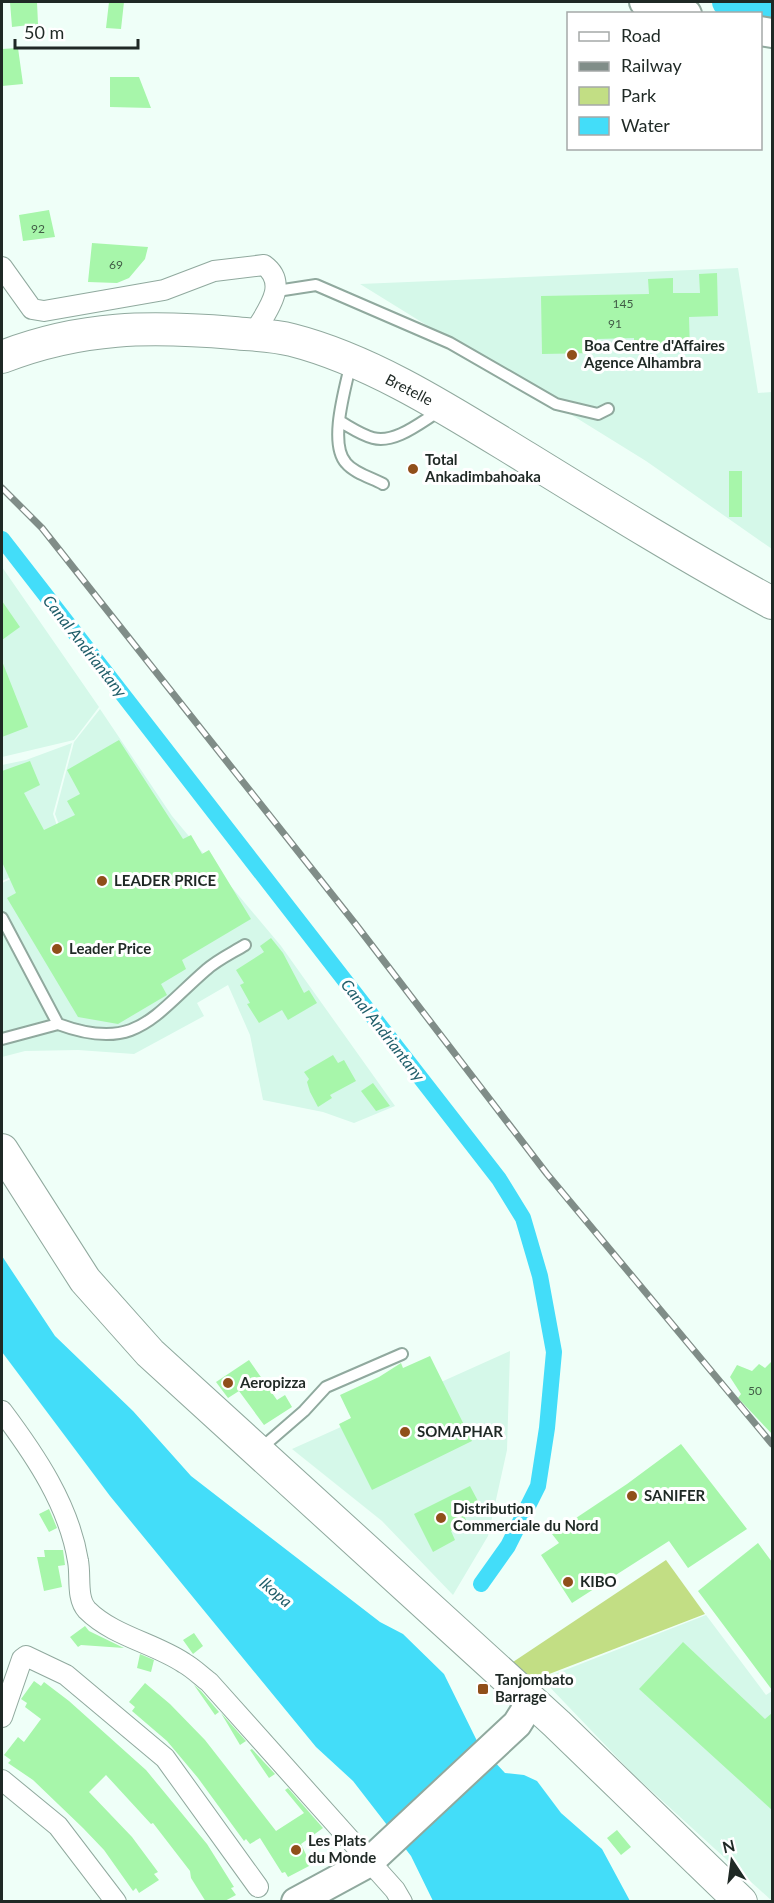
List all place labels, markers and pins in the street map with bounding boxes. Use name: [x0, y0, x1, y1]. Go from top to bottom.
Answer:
place label: Boa Centre d'Affaires Agence Alhambra: [583, 336, 725, 371]
marker: Boa Centre d'Affaires Agence Alhambra: [565, 348, 579, 362]
place label: Total Ankadimbahoaka: [424, 450, 541, 485]
marker: Total Ankadimbahoaka: [406, 462, 420, 476]
place label: LEADER PRICE: [114, 871, 216, 889]
marker: LEADER PRICE: [95, 874, 109, 888]
place label: Leader Price: [69, 939, 151, 957]
marker: Leader Price: [50, 942, 64, 956]
place label: Aeropizza: [239, 1373, 306, 1391]
marker: Aeropizza: [221, 1376, 235, 1390]
place label: SOMAPHAR: [417, 1422, 503, 1440]
marker: SOMAPHAR: [398, 1425, 412, 1439]
place label: SANIFER: [644, 1486, 706, 1504]
marker: SANIFER: [625, 1489, 639, 1503]
place label: Distribution Commerciale du Nord: [453, 1499, 598, 1534]
marker: Distribution Commerciale du Nord: [434, 1511, 448, 1525]
place label: KIBO: [580, 1572, 617, 1590]
marker: KIBO: [561, 1575, 575, 1589]
place label: Tanjombato Barrage: [495, 1670, 574, 1705]
marker: Tanjombato Barrage: [476, 1682, 490, 1696]
place label: Les Plats du Monde: [308, 1831, 376, 1866]
marker: Les Plats du Monde: [289, 1843, 303, 1857]

